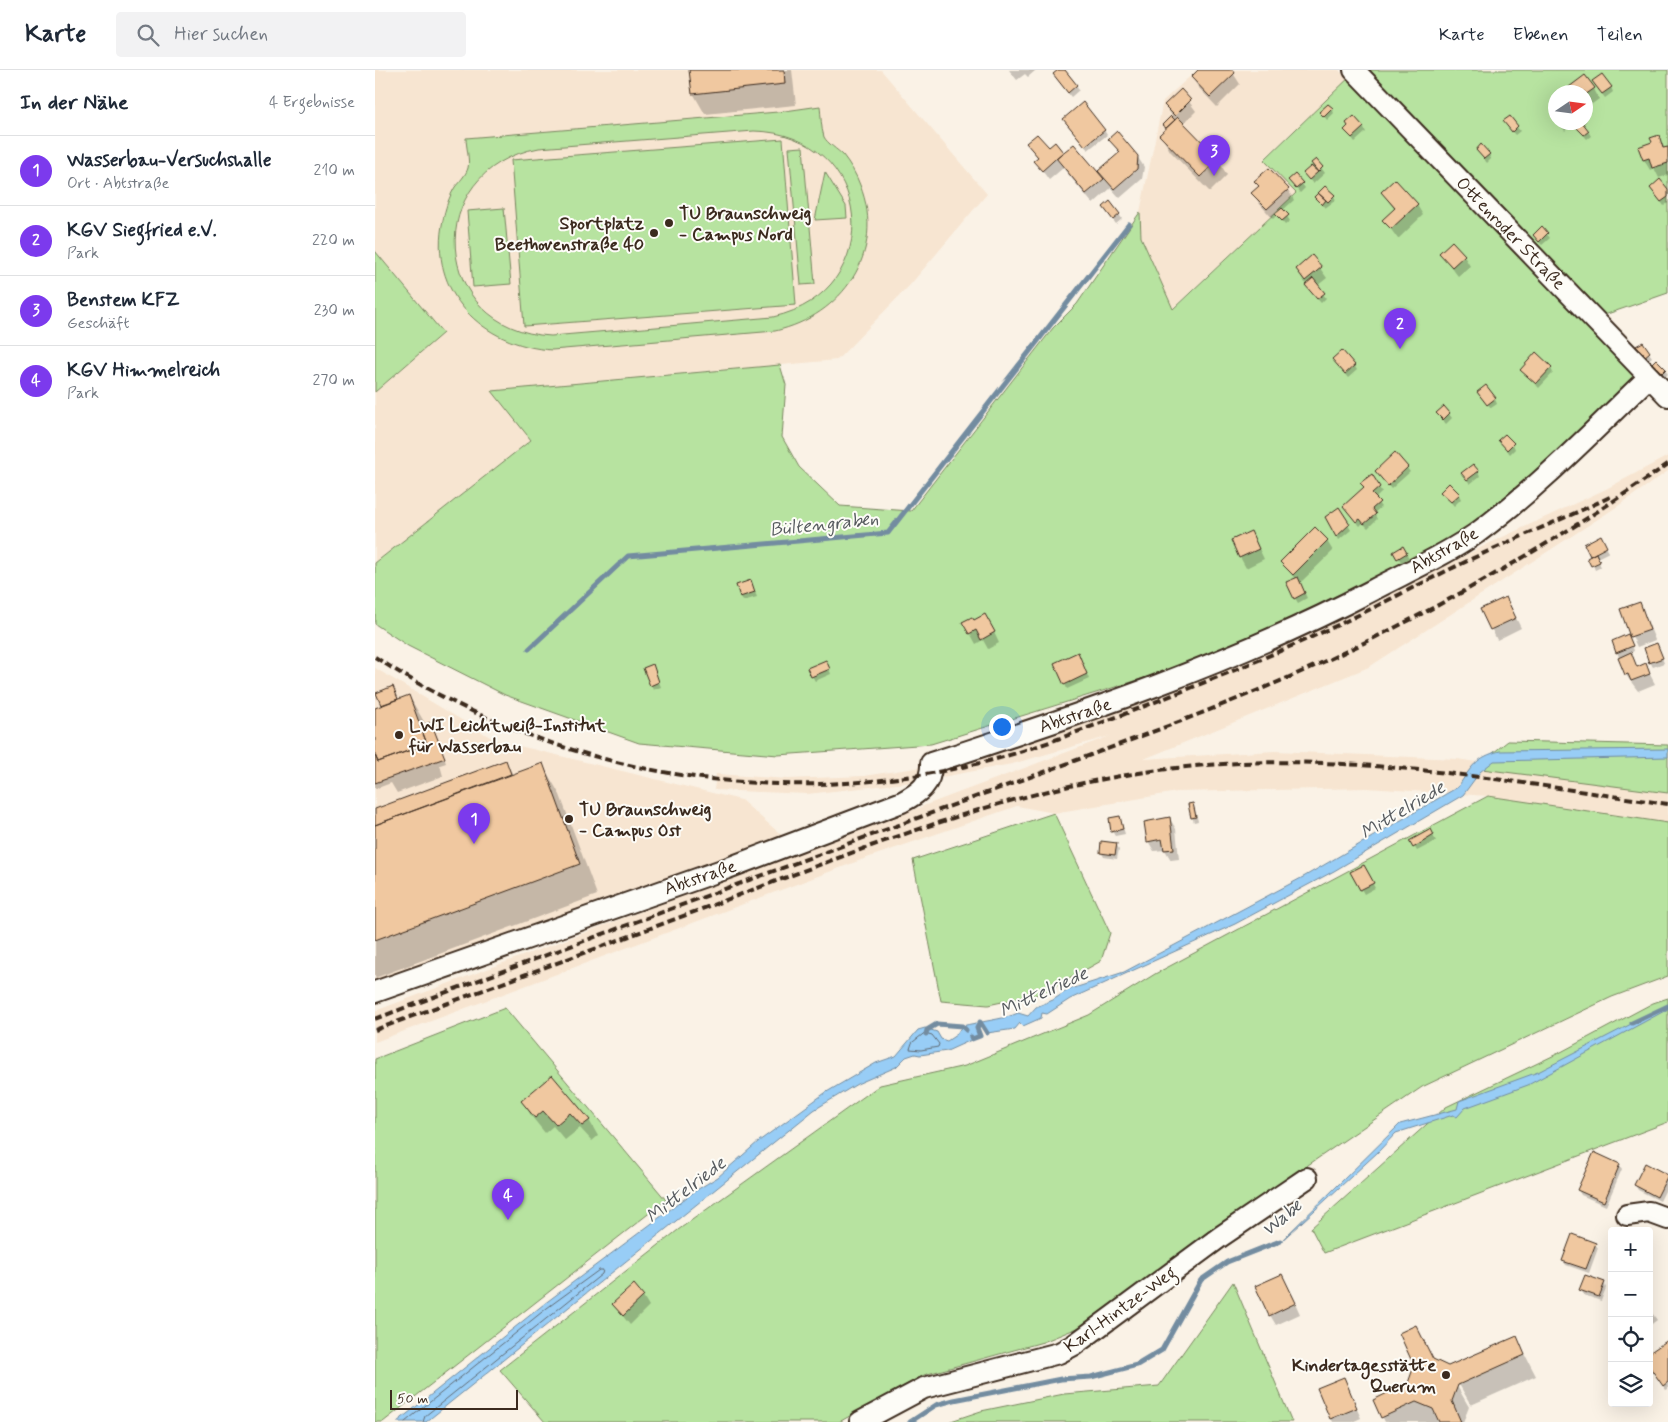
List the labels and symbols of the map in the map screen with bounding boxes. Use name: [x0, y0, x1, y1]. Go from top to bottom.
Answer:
north arrow: [1548, 85, 1593, 130]
pin: 3: [1198, 135, 1230, 176]
street label: Ottenroder Straße: [1450, 172, 1571, 296]
place label: TU Braunschweig - Campus Nord: [679, 202, 812, 247]
place label: Sportplatz Beethovenstraße 40: [495, 212, 644, 257]
marker: TU Braunschweig - Campus Nord: [663, 217, 675, 229]
marker: Sportplatz Beethovenstraße 40: [648, 227, 660, 239]
pin: 2: [1384, 308, 1416, 349]
water label: Bültengraben: [768, 506, 880, 543]
street label: Abtstraße: [1406, 522, 1483, 580]
street label: Abtstraße: [1036, 692, 1115, 739]
place label: LWI Leichtweiß-Institut für Wasserbau: [408, 714, 606, 759]
your location: [989, 714, 1015, 740]
marker: LWI Leichtweiß-Institut für Wasserbau: [393, 729, 405, 741]
water label: Mittelriede: [1356, 775, 1450, 845]
place label: TU Braunschweig - Campus Ost: [579, 798, 712, 843]
pin: 1: [458, 803, 490, 844]
marker: TU Braunschweig - Campus Ost: [563, 813, 575, 825]
street label: Abtstraße: [661, 854, 740, 901]
water label: Mittelriede: [995, 961, 1093, 1024]
water label: Mittelriede: [641, 1151, 732, 1229]
pin: 4: [492, 1179, 524, 1220]
water label: Wabe: [1256, 1193, 1309, 1242]
street label: Karl-Hintze-Weg: [1060, 1261, 1183, 1360]
place label: Kindertagesstätte Querum: [1292, 1354, 1436, 1399]
marker: Kindertagesstätte Querum: [1440, 1369, 1452, 1381]
scale bar: [390, 1387, 517, 1410]

